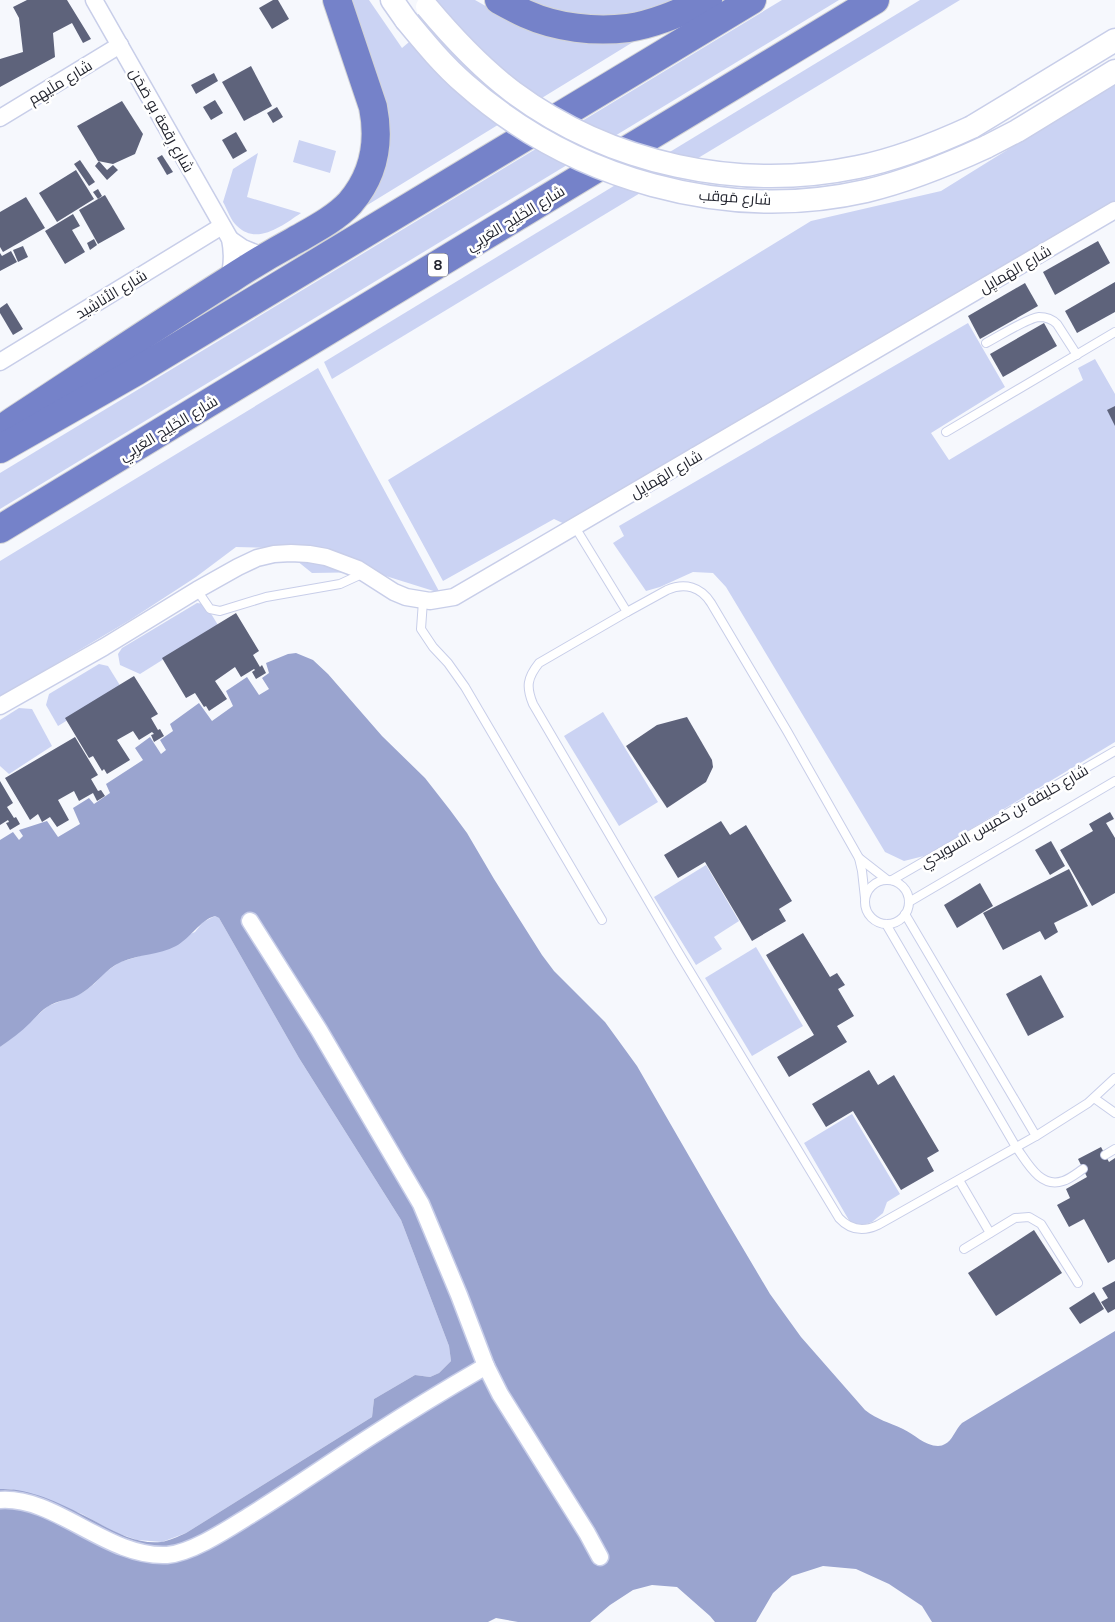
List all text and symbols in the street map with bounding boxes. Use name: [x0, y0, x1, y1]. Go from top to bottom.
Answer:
street label: شارع ملَيهِم: [25, 55, 96, 110]
street label: شارع رِقعة بو صَحَن: [124, 64, 199, 176]
street label: شارع الخَلِيج العَربِي: [462, 181, 569, 258]
street label: شارع مَوقب: [698, 185, 772, 211]
street label: شارع الهَمايِل: [976, 241, 1055, 299]
road number: 8: [428, 254, 448, 276]
street label: شارع الأناشِيد: [72, 265, 151, 324]
street label: شارع الخَلِيج العَربِي: [115, 391, 222, 468]
street label: شارع الهَمايِل: [627, 446, 706, 504]
street label: شارع خليفة بن خميس السويدي: [916, 760, 1093, 875]

